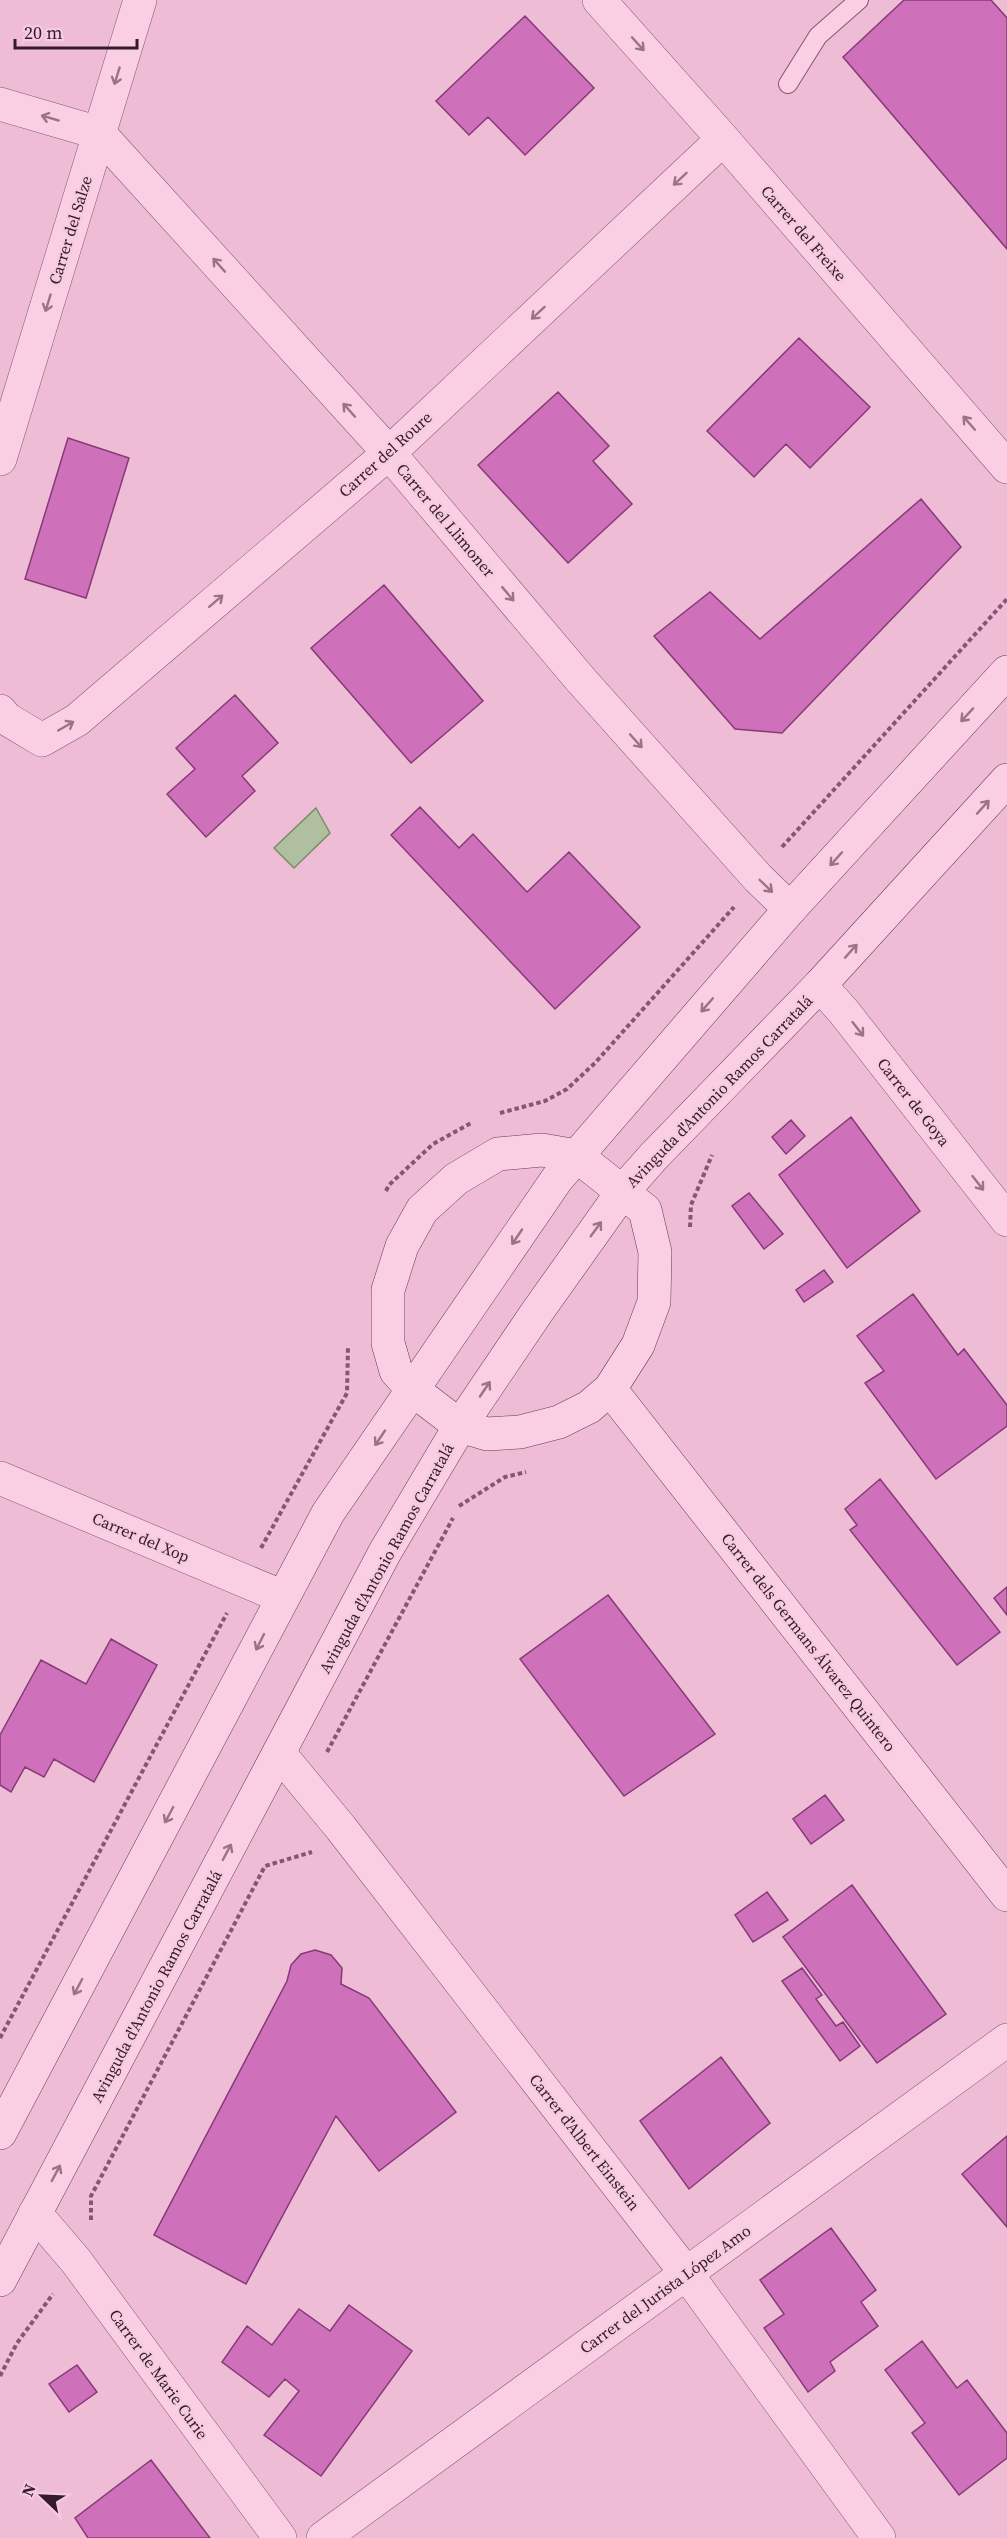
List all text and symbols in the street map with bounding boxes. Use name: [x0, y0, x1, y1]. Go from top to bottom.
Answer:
scale bar: [15, 12, 136, 50]
text: 20 m: [24, 20, 62, 45]
one-way arrow: [631, 36, 645, 51]
one-way arrow: [111, 66, 122, 85]
one-way arrow: [41, 112, 60, 123]
one-way arrow: [673, 172, 688, 186]
street label: Carrer del Salze: [43, 173, 97, 287]
street label: Carrer del Freixe: [756, 180, 852, 286]
one-way arrow: [212, 258, 226, 273]
one-way arrow: [42, 293, 53, 312]
one-way arrow: [531, 305, 546, 320]
one-way arrow: [342, 403, 356, 418]
street label: Carrer del Roure: [334, 406, 436, 502]
one-way arrow: [962, 416, 976, 431]
street label: Carrer del Llimoner: [392, 458, 500, 582]
one-way arrow: [501, 586, 515, 601]
one-way arrow: [208, 594, 223, 608]
one-way arrow: [961, 707, 975, 722]
one-way arrow: [57, 720, 74, 732]
one-way arrow: [629, 733, 643, 748]
one-way arrow: [975, 800, 989, 815]
one-way arrow: [829, 851, 843, 866]
one-way arrow: [759, 879, 774, 893]
one-way arrow: [844, 943, 858, 958]
street label: Avinguda d'Antonio Ramos Carratalá: [621, 989, 818, 1192]
one-way arrow: [700, 997, 714, 1012]
one-way arrow: [851, 1021, 864, 1037]
street label: Carrer de Goya: [872, 1053, 956, 1152]
one-way arrow: [971, 1175, 984, 1191]
one-way arrow: [590, 1221, 603, 1237]
one-way arrow: [511, 1229, 524, 1246]
one-way arrow: [479, 1381, 491, 1397]
one-way arrow: [374, 1429, 386, 1446]
street label: Avinguda d'Antonio Ramos Carratalá: [313, 1438, 459, 1677]
street label: Carrer del Xop: [89, 1507, 193, 1567]
street label: Carrer dels Germans Álvarez Quintero: [717, 1528, 902, 1756]
one-way arrow: [254, 1632, 265, 1650]
one-way arrow: [163, 1805, 175, 1823]
one-way arrow: [222, 1844, 233, 1862]
street label: Avinguda d'Antonio Ramos Carratalá: [85, 1865, 227, 2106]
one-way arrow: [72, 1978, 84, 1995]
street label: Carrer d'Albert Einstein: [525, 2069, 646, 2215]
one-way arrow: [51, 2164, 63, 2182]
street label: Carrer del Jurista López Amo: [575, 2219, 755, 2359]
street label: Carrer de Marie Curie: [104, 2305, 214, 2443]
north arrow: [12, 2466, 72, 2526]
text: N: [16, 2480, 41, 2500]

